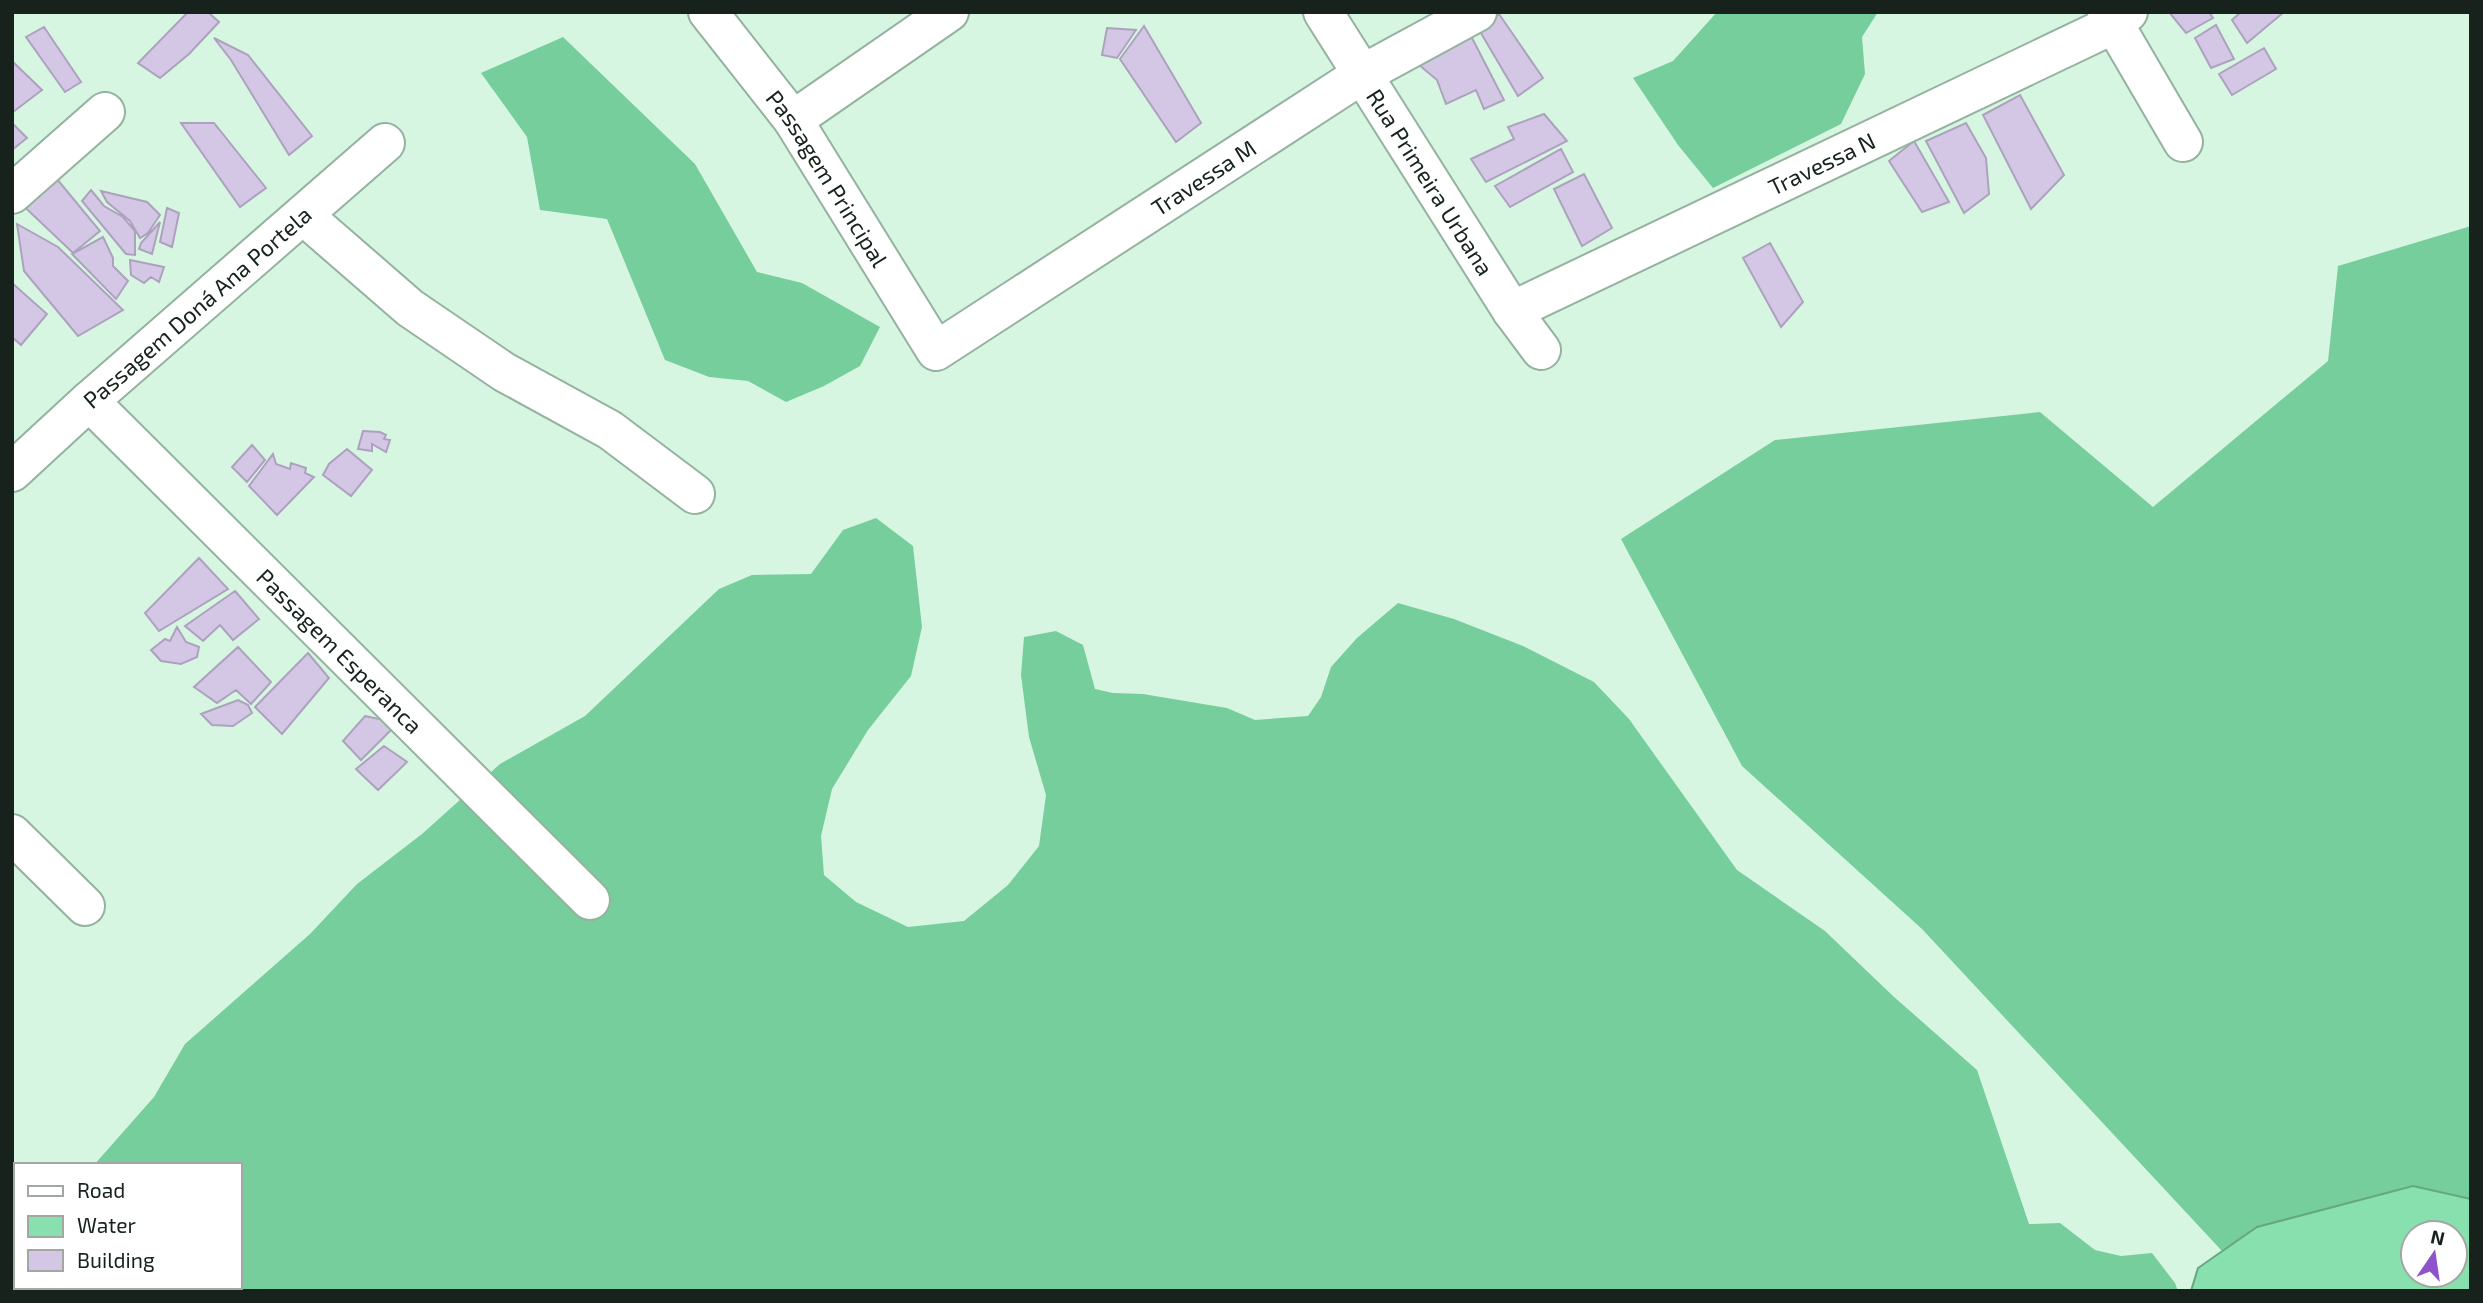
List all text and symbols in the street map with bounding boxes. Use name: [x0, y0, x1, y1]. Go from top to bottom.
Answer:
street label: Rua Primeira Urbana: [1361, 83, 1500, 280]
street label: Passagem Principal: [761, 84, 894, 272]
street label: Travessa N: [1764, 126, 1880, 201]
street label: Travessa M: [1146, 133, 1261, 221]
street label: Passagem Doná Ana Portela: [77, 200, 317, 414]
street label: Passagem Esperanca: [251, 563, 428, 739]
legend: [14, 1163, 242, 1289]
text: Road: [77, 1177, 125, 1202]
text: Water: [77, 1212, 136, 1237]
north arrow: [2399, 1219, 2469, 1289]
text: N: [2429, 1224, 2447, 1250]
text: Building: [77, 1247, 155, 1272]

